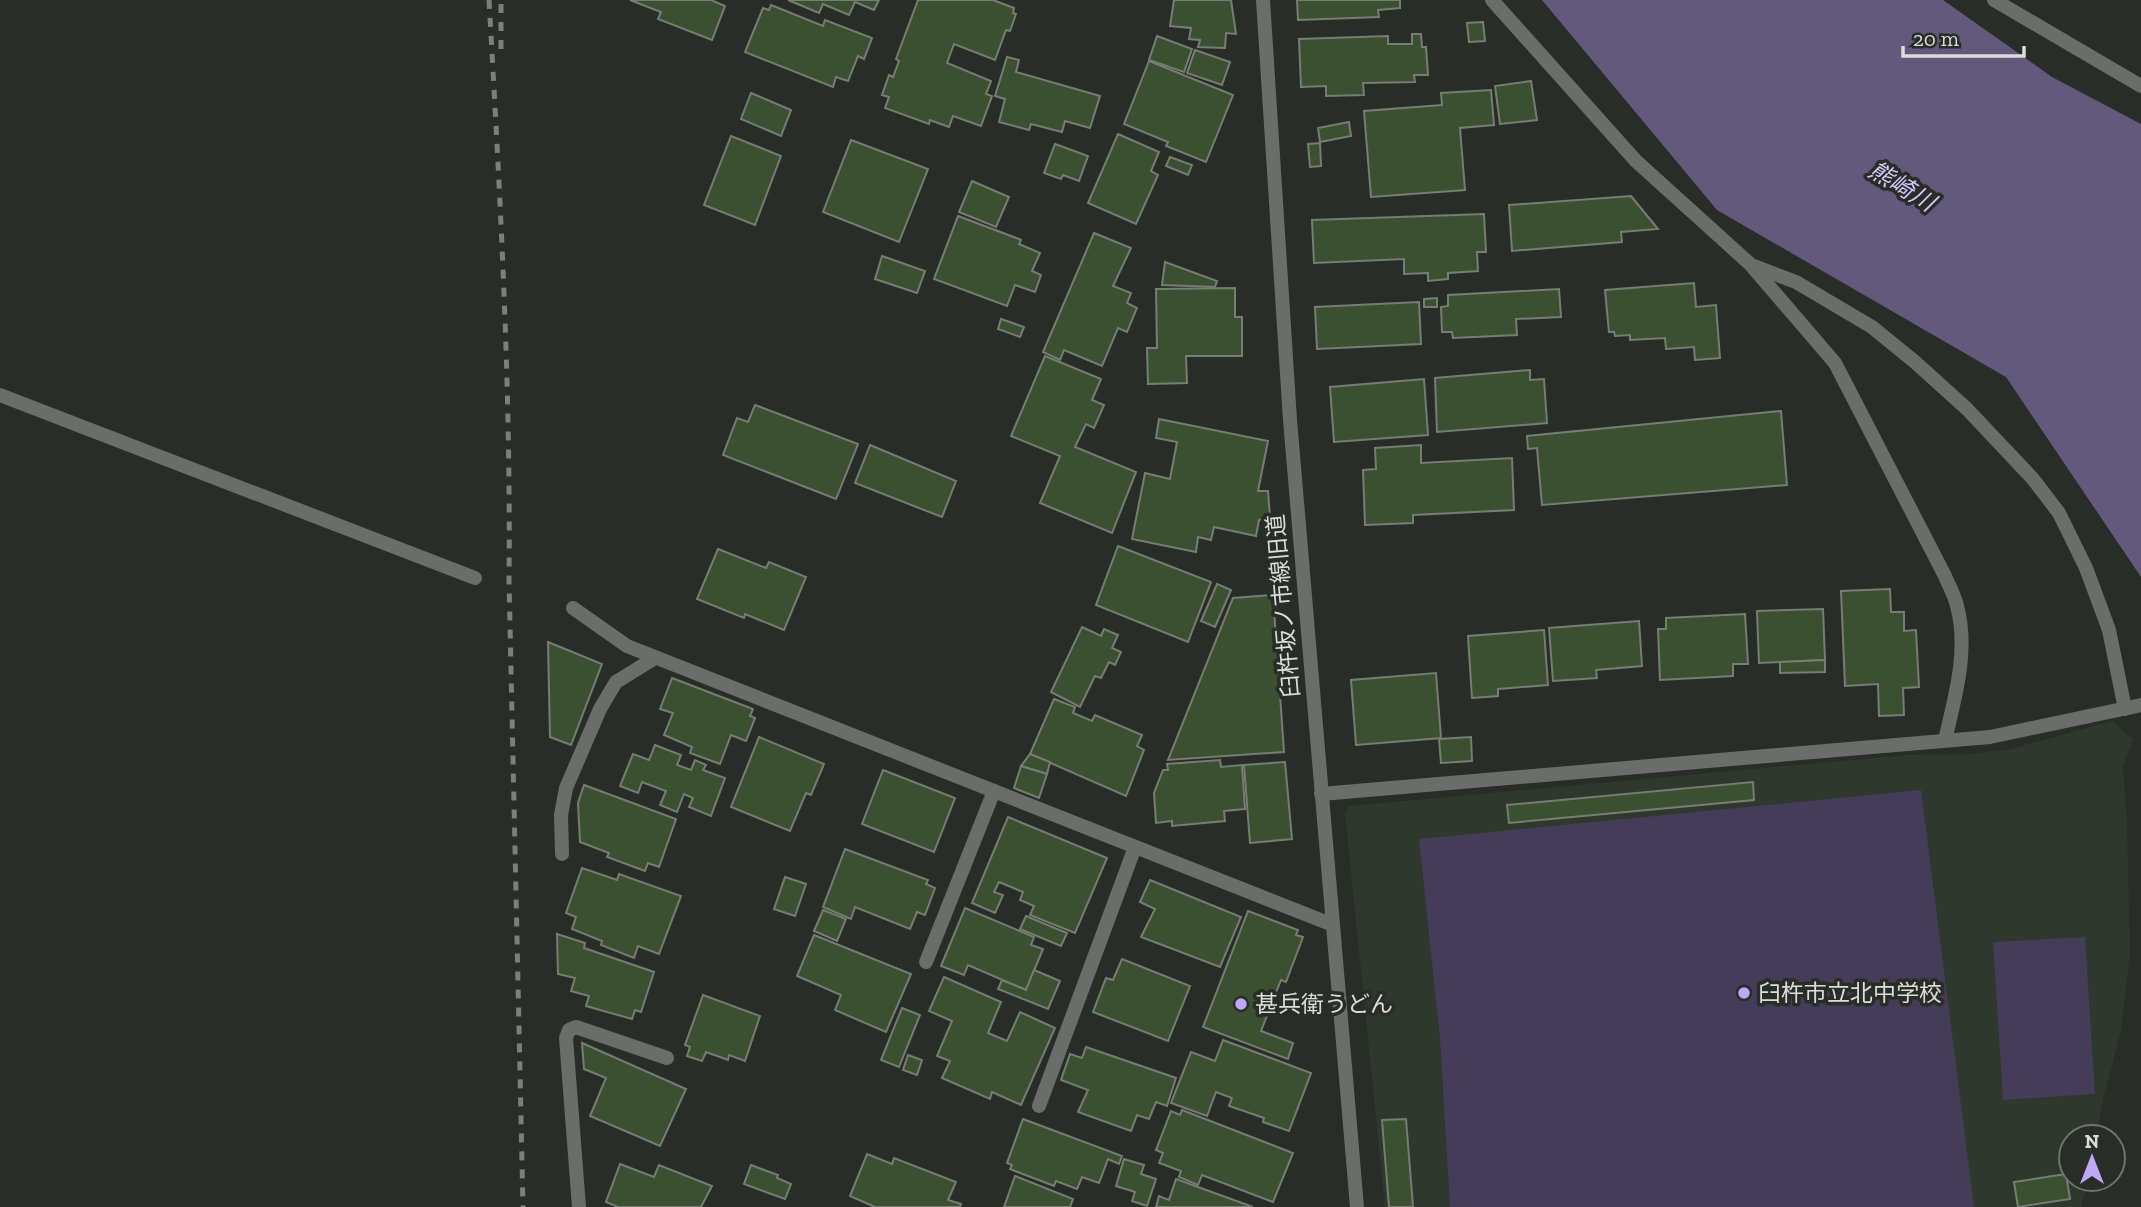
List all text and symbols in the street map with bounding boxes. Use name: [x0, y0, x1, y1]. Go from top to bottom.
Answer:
scale bar: [1903, 14, 2024, 58]
text: 20 m: [1913, 26, 1959, 51]
water label: 熊崎川: [1864, 155, 1943, 219]
street label: 臼杵坂ノ市線旧道: [1261, 513, 1305, 699]
place label: 臼杵市立北中学校: [1758, 979, 1942, 1007]
marker: 臼杵市立北中学校: [1736, 985, 1752, 1001]
place label: 甚兵衛うどん: [1255, 990, 1393, 1018]
marker: 甚兵衛うどん: [1233, 996, 1249, 1012]
north arrow: [2057, 1123, 2127, 1193]
text: N: [2085, 1130, 2099, 1153]

